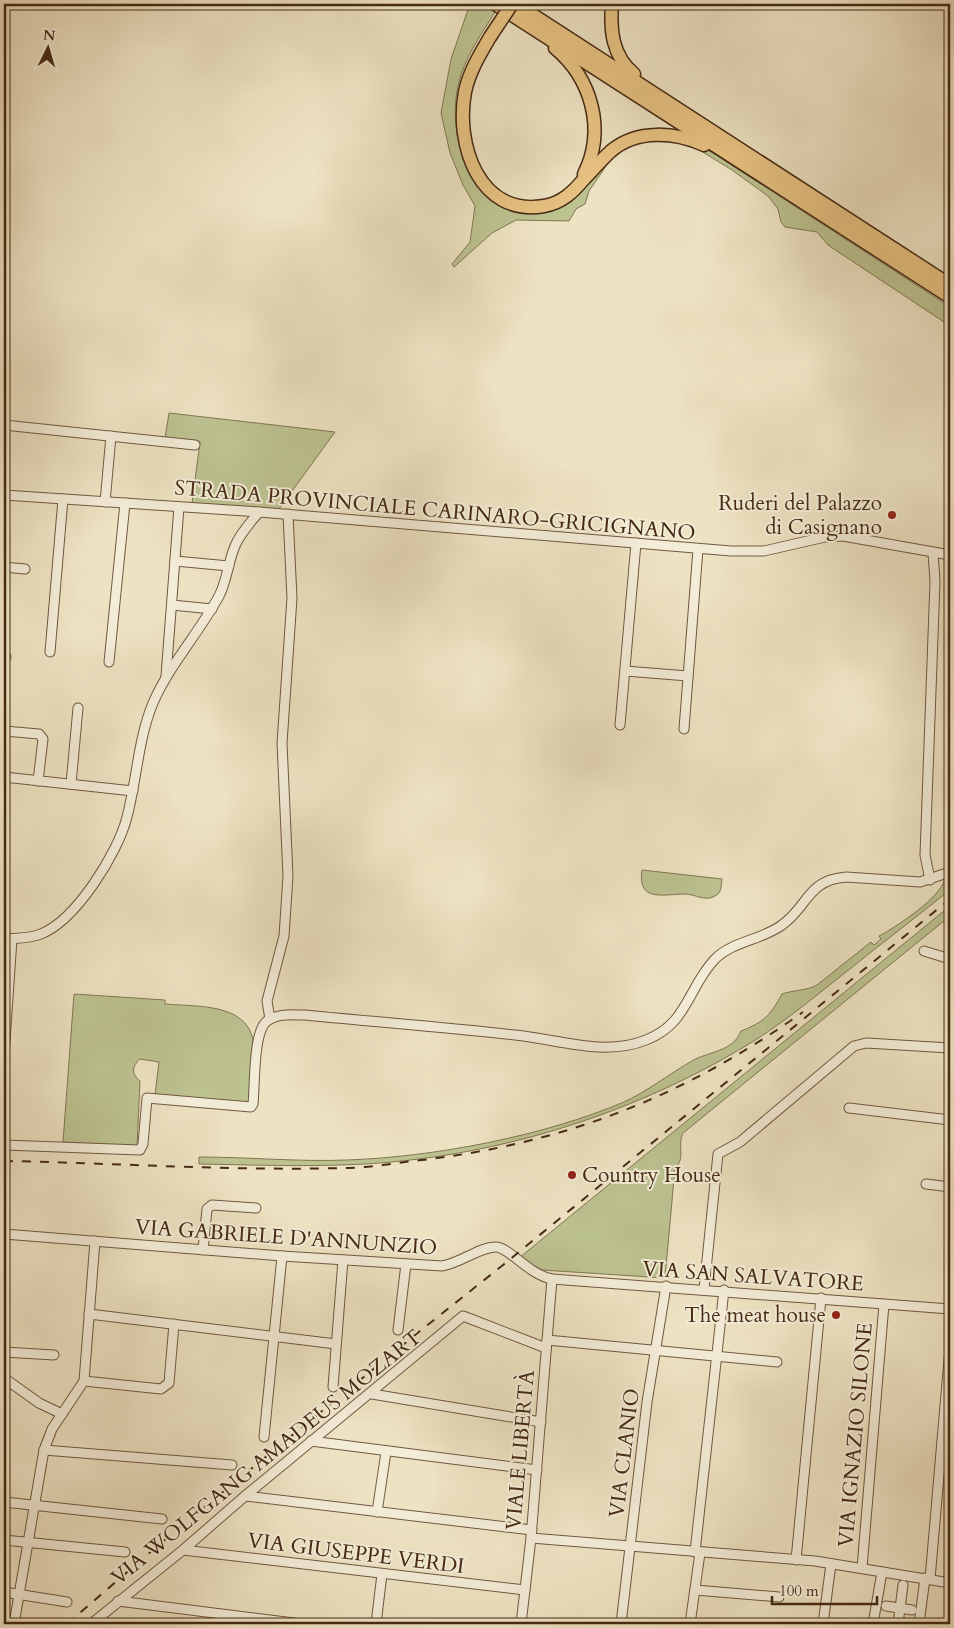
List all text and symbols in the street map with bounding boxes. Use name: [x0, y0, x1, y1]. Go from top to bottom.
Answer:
north arrow: [22, 22, 72, 72]
text: N: [42, 26, 56, 46]
street label: STRADA PROVINCIALE CARINARO-GRICIGNANO: [173, 473, 697, 548]
place label: Ruderi del Palazzo di Casignano: [718, 489, 882, 542]
marker: Ruderi del Palazzo di Casignano: [886, 509, 898, 521]
place label: Country House: [582, 1161, 721, 1190]
marker: Country House: [566, 1169, 578, 1181]
street label: VIA GABRIELE D'ANNUNZIO: [134, 1212, 438, 1263]
street label: VIA SAN SALVATORE: [641, 1254, 865, 1299]
place label: The meat house: [684, 1301, 826, 1330]
marker: The meat house: [830, 1309, 842, 1321]
street label: VIA IGNAZIO SILONE: [831, 1322, 880, 1548]
street label: VIA WOLFGANG AMADEUS MOZART: [105, 1323, 428, 1592]
street label: VIALE LIBERTÀ: [499, 1369, 542, 1531]
street label: VIA CLANIO: [602, 1387, 647, 1519]
street label: VIA GIUSEPPE VERDI: [246, 1526, 466, 1581]
scale bar: [772, 1573, 876, 1605]
text: 100 m: [779, 1581, 819, 1601]

